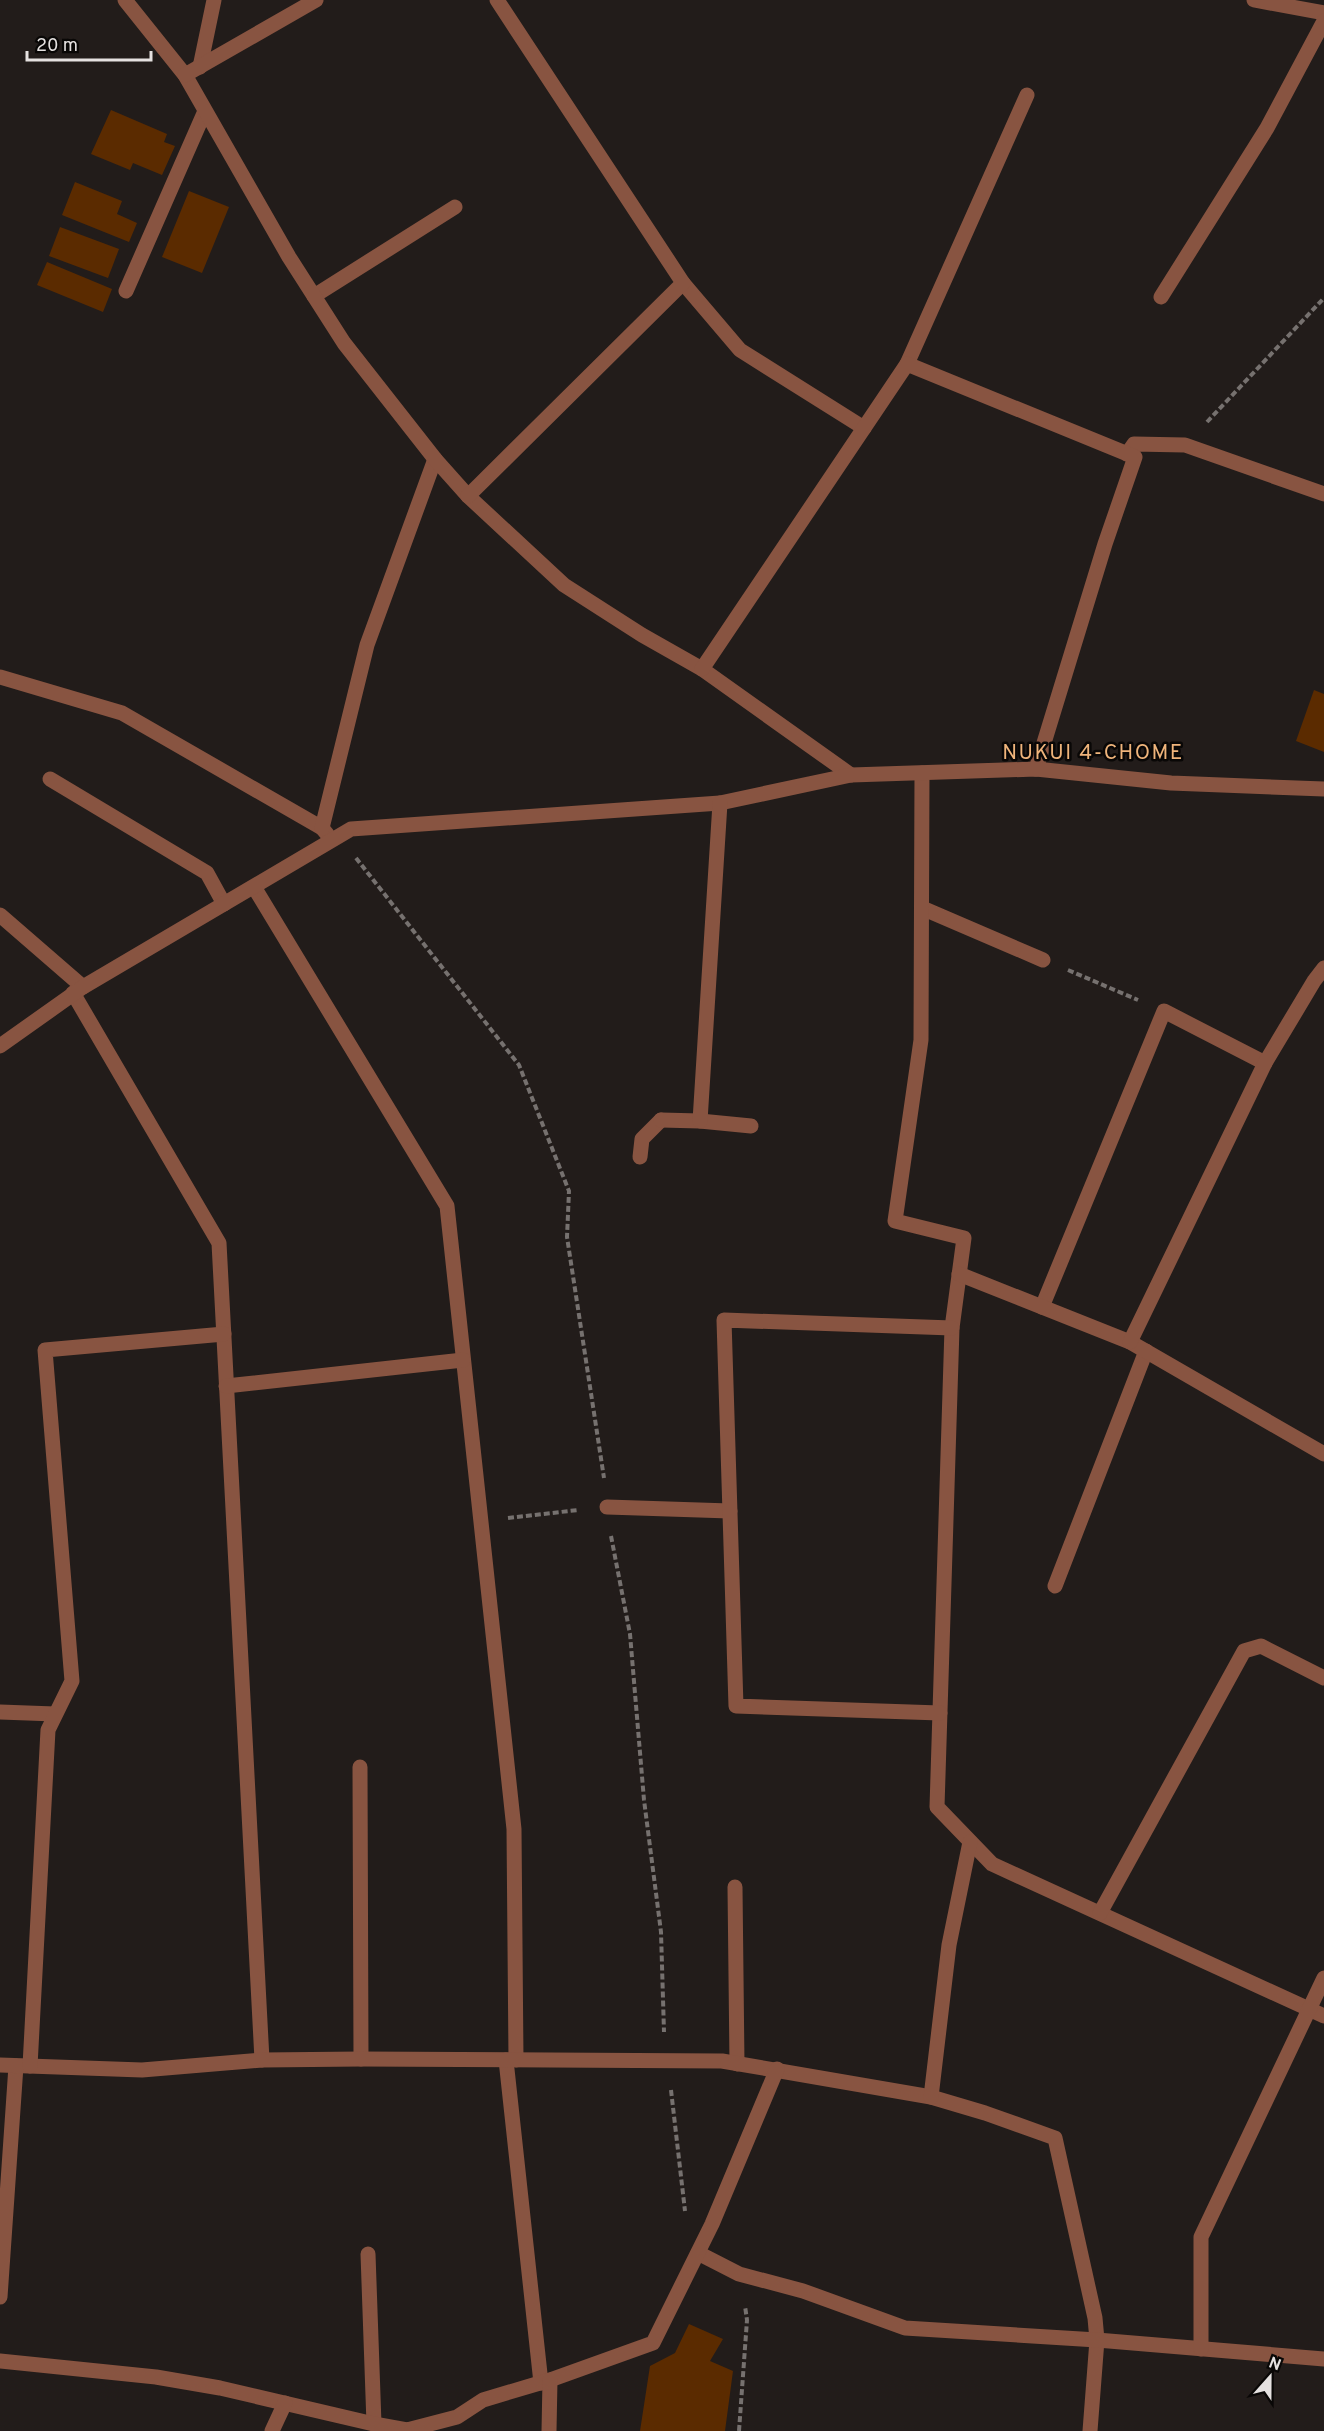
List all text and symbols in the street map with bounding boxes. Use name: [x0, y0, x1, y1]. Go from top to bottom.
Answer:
scale bar: [27, 24, 152, 62]
text: 20 m: [36, 35, 78, 58]
district label: NUKUI 4-CHOME: [1002, 740, 1184, 767]
north arrow: [1240, 2347, 1300, 2407]
text: N: [1266, 2353, 1284, 2376]

